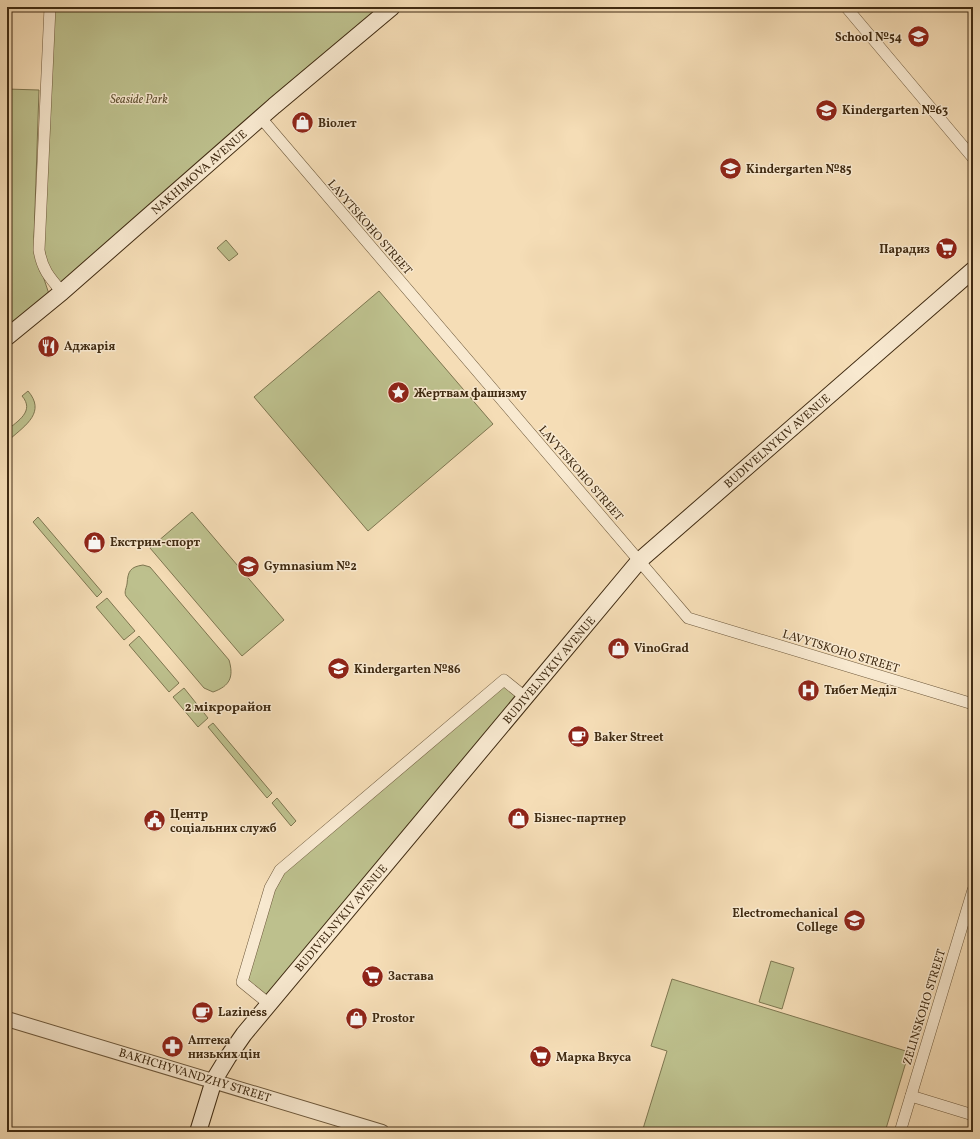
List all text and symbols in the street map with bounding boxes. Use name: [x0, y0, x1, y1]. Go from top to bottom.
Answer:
school or university icon: School №54: [905, 24, 931, 50]
place label: School №54: [835, 30, 902, 46]
park label: Seaside Park: [110, 92, 168, 108]
school or university icon: Kindergarten №63: [814, 97, 840, 123]
place label: Kindergarten №63: [842, 103, 948, 119]
shop icon: Віолет: [289, 110, 315, 136]
place label: Віолет: [318, 116, 357, 132]
street label: NAKHIMOVA AVENUE: [148, 127, 251, 219]
school or university icon: Kindergarten №85: [717, 156, 743, 182]
place label: Kindergarten №85: [746, 162, 852, 178]
street label: LAVYTSKOHO STREET: [323, 177, 415, 279]
supermarket icon: Парадиз: [933, 236, 959, 262]
place label: Парадиз: [879, 242, 930, 258]
restaurant icon: Аджарія: [35, 333, 61, 359]
place label: Аджарія: [64, 339, 116, 355]
place icon: Жертвам фашизму: [385, 380, 411, 406]
place label: Жертвам фашизму: [414, 386, 527, 402]
street label: BUDIVELNYKIV AVENUE: [721, 391, 834, 492]
street label: LAVYTSKOHO STREET: [534, 423, 626, 525]
shop icon: Екстрим-спорт: [81, 529, 107, 555]
place label: Екстрим-спорт: [110, 535, 200, 551]
school or university icon: Gymnasium №2: [235, 553, 261, 579]
place label: Gymnasium №2: [264, 559, 357, 575]
street label: BUDIVELNYKIV AVENUE: [500, 613, 600, 728]
street label: LAVYTSKOHO STREET: [780, 627, 901, 677]
shop icon: VinoGrad: [606, 635, 632, 661]
place label: VinoGrad: [634, 641, 689, 657]
school or university icon: Kindergarten №86: [325, 656, 351, 682]
place label: Kindergarten №86: [354, 662, 461, 678]
hospital icon: Тибет Меділ: [796, 677, 822, 703]
place label: Тибет Меділ: [824, 683, 897, 699]
district label: 2 мікрорайон: [185, 699, 272, 717]
cafe icon: Baker Street: [566, 724, 592, 750]
place label: Baker Street: [594, 730, 664, 746]
shop icon: Бізнес-партнер: [505, 805, 531, 831]
place label: Центр соціальних служб: [170, 807, 277, 837]
public building icon: Центр соціальних служб: [142, 808, 168, 834]
place label: Бізнес-партнер: [534, 811, 627, 827]
street label: BUDIVELNYKIV AVENUE: [292, 861, 392, 976]
place label: Electromechanical College: [732, 906, 838, 936]
school or university icon: Electromechanical College: [841, 907, 867, 933]
street label: ZELINSKOHO STREET: [900, 947, 950, 1067]
supermarket icon: Застава: [359, 963, 385, 989]
place label: Застава: [388, 969, 434, 985]
cafe icon: Laziness: [189, 999, 215, 1025]
place label: Laziness: [218, 1005, 268, 1021]
shop icon: Prostor: [344, 1005, 370, 1031]
place label: Prostor: [372, 1011, 415, 1027]
place label: Аптека низьких цін: [188, 1033, 261, 1063]
pharmacy icon: Аптека низьких цін: [159, 1034, 185, 1060]
supermarket icon: Марка Вкуса: [527, 1044, 553, 1070]
street label: BAKHCHYVANDZHY STREET: [117, 1045, 273, 1107]
place label: Марка Вкуса: [556, 1050, 632, 1066]

